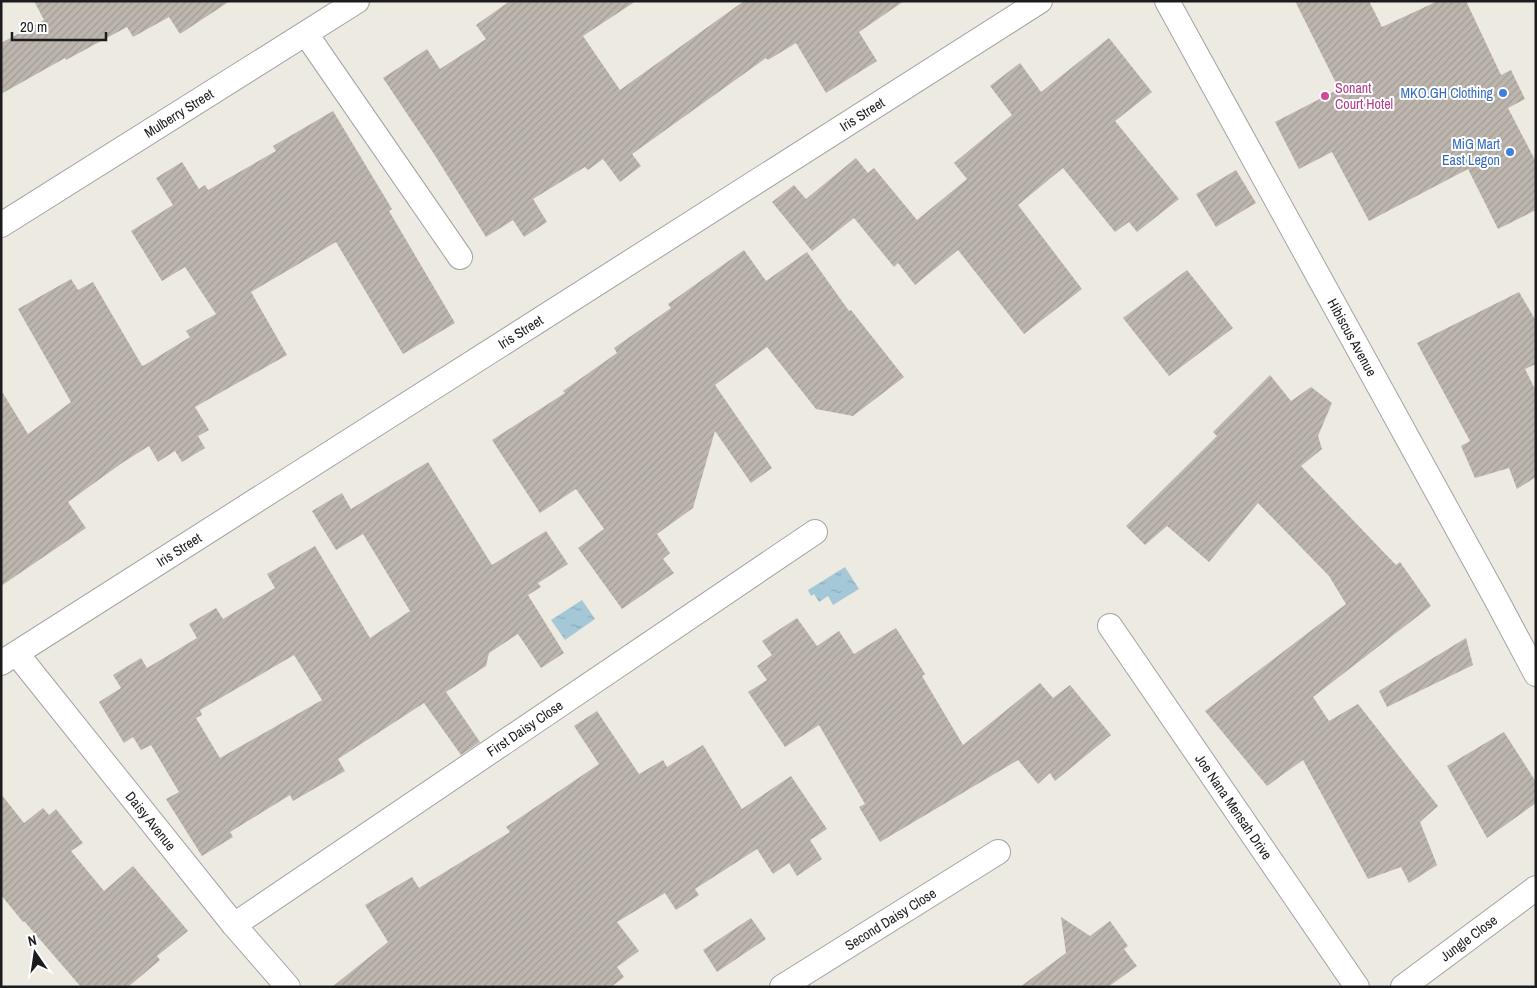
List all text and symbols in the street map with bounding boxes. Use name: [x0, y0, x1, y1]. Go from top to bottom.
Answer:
scale bar: [12, 10, 106, 42]
text: 20 m: [20, 16, 47, 37]
place label: Sonant Court Hotel: [1335, 79, 1393, 113]
place label: MKO.GH Clothing: [1400, 84, 1494, 102]
street label: Mulberry Street: [141, 85, 217, 142]
marker: MKO.GH Clothing: [1497, 87, 1509, 99]
marker: Sonant Court Hotel: [1319, 90, 1331, 102]
street label: Iris Street: [836, 93, 888, 135]
place label: MiG Mart East Legon: [1442, 135, 1500, 169]
marker: MiG Mart East Legon: [1504, 146, 1516, 158]
street label: Hibiscus Avenue: [1324, 295, 1381, 379]
street label: Iris Street: [495, 311, 546, 353]
street label: Iris Street: [153, 529, 205, 571]
street label: First Daisy Close: [483, 696, 566, 761]
street label: Joe Nana Mensah Drive: [1191, 751, 1276, 863]
street label: Daisy Avenue: [122, 788, 180, 854]
street label: Second Daisy Close: [842, 884, 939, 954]
street label: Jungle Close: [1437, 911, 1501, 965]
north arrow: [10, 928, 60, 978]
text: N: [26, 931, 38, 950]

